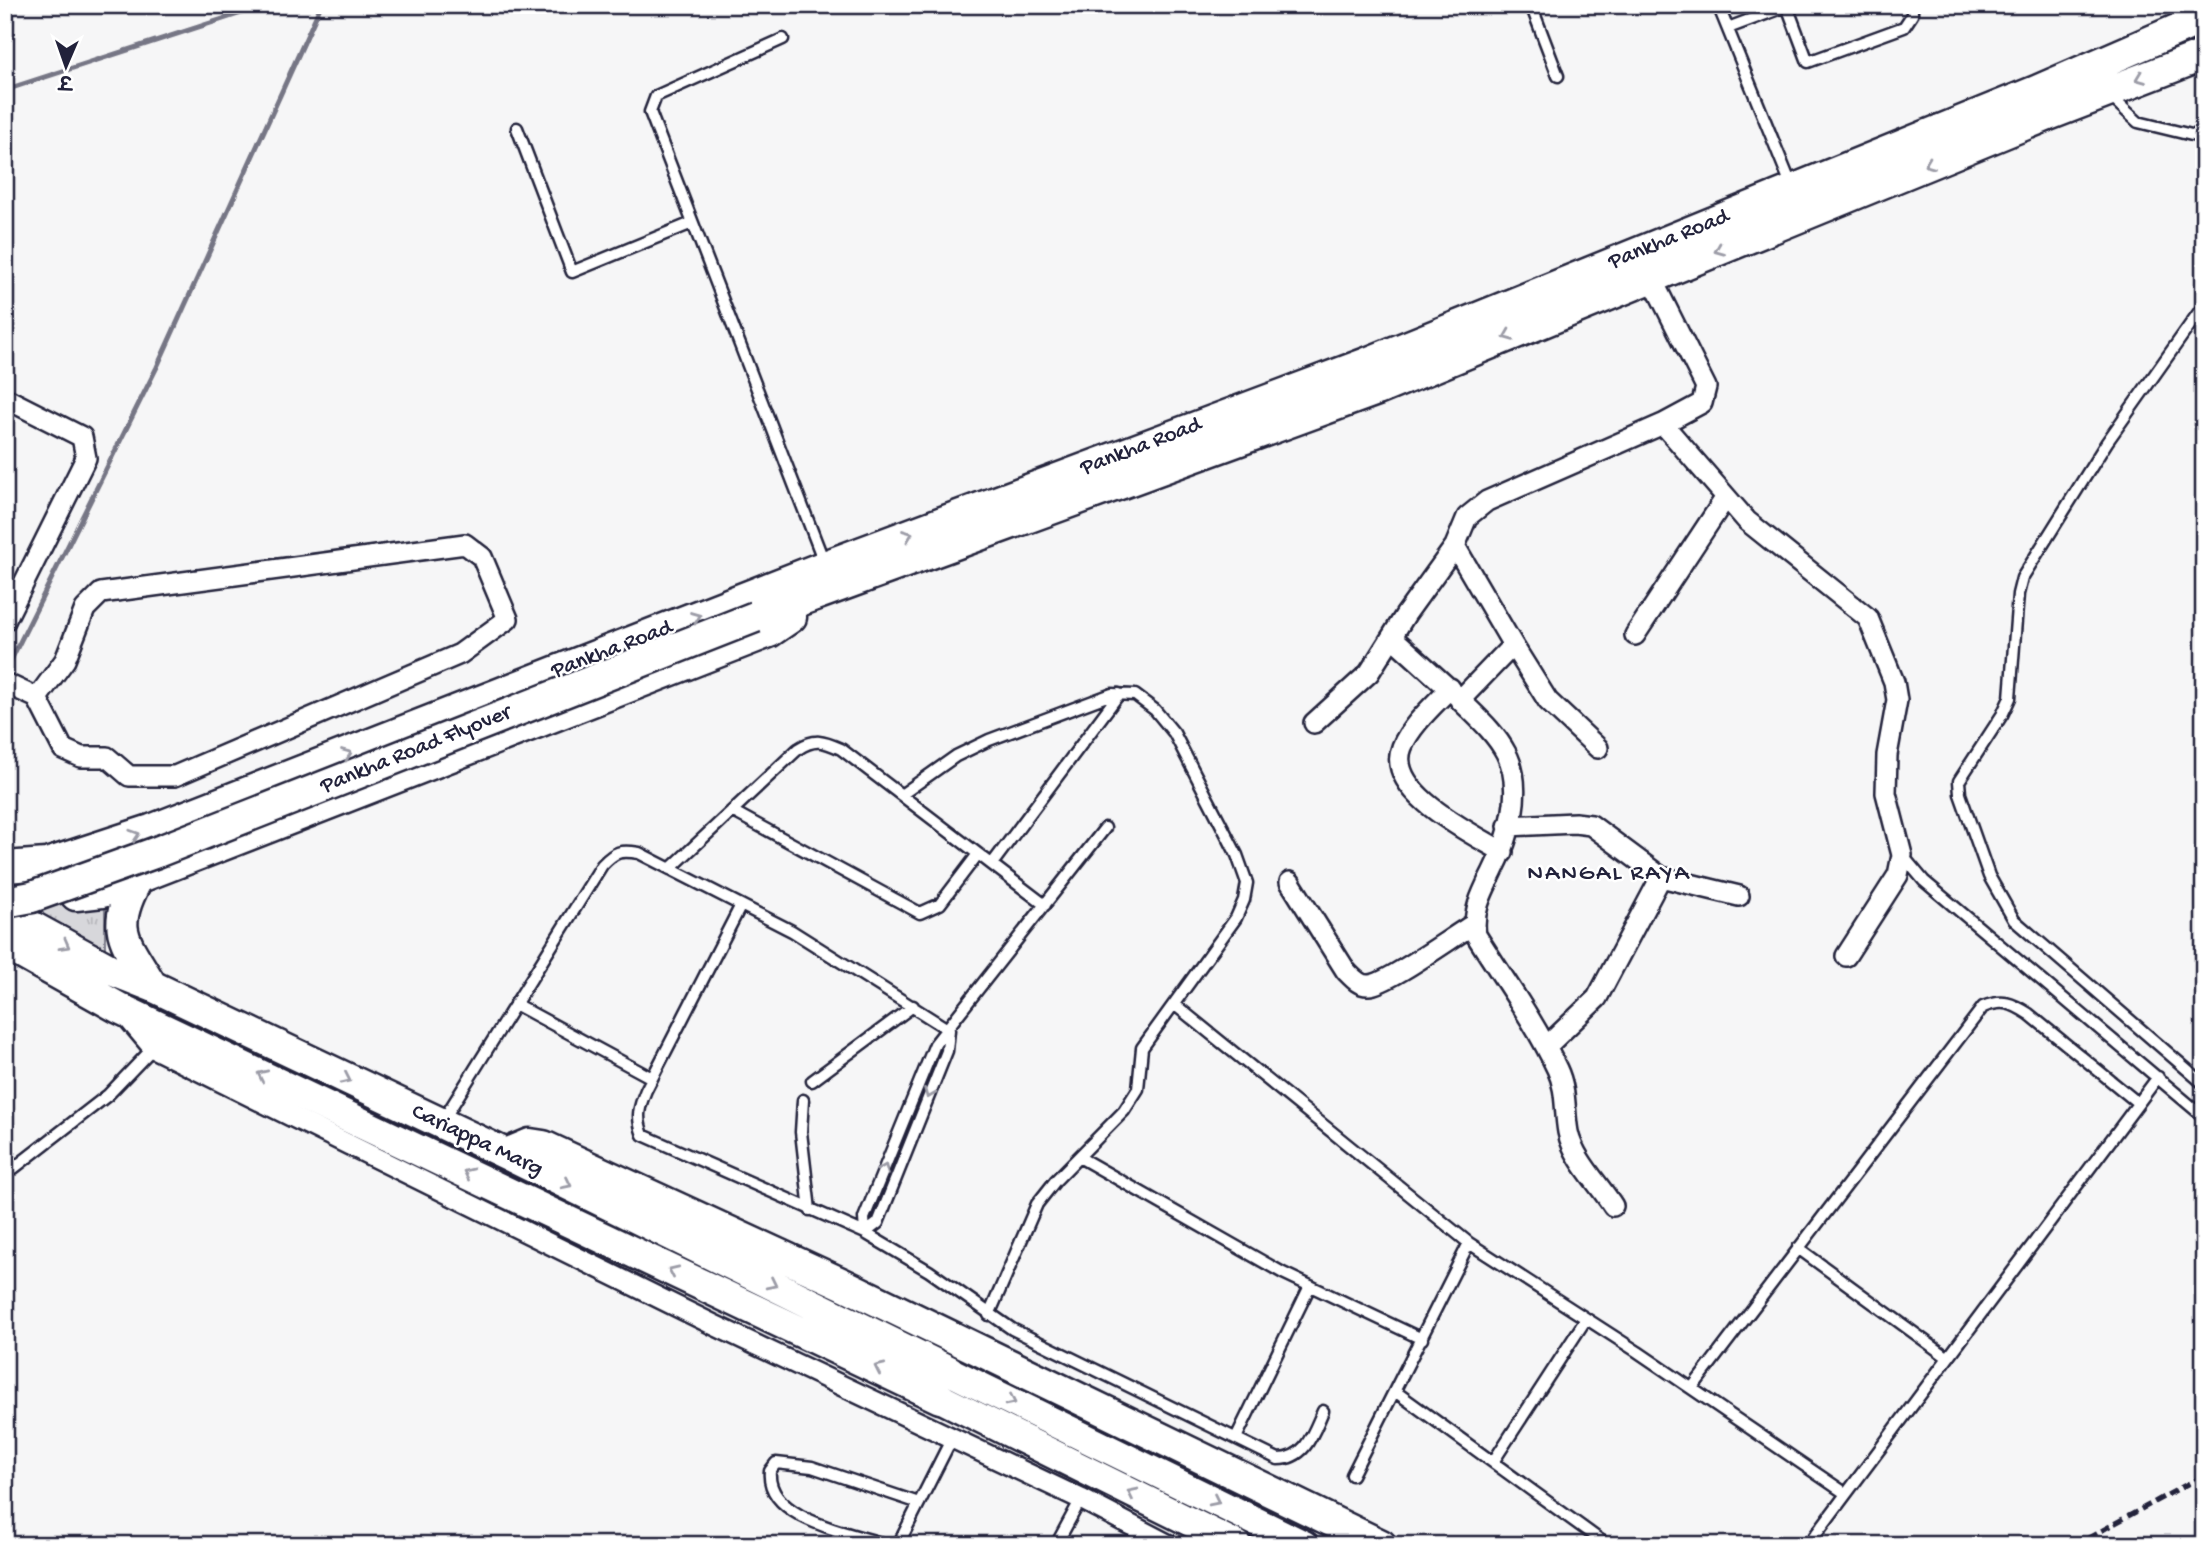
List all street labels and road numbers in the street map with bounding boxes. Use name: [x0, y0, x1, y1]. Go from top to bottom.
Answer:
street label: Pankha Road: [1604, 203, 1735, 277]
street label: Pankha Road: [1076, 411, 1207, 483]
street label: Pankha Road: [547, 614, 678, 686]
street label: Pankha Road Flyover: [316, 699, 517, 801]
street label: Cariappa Marg: [407, 1099, 547, 1183]

